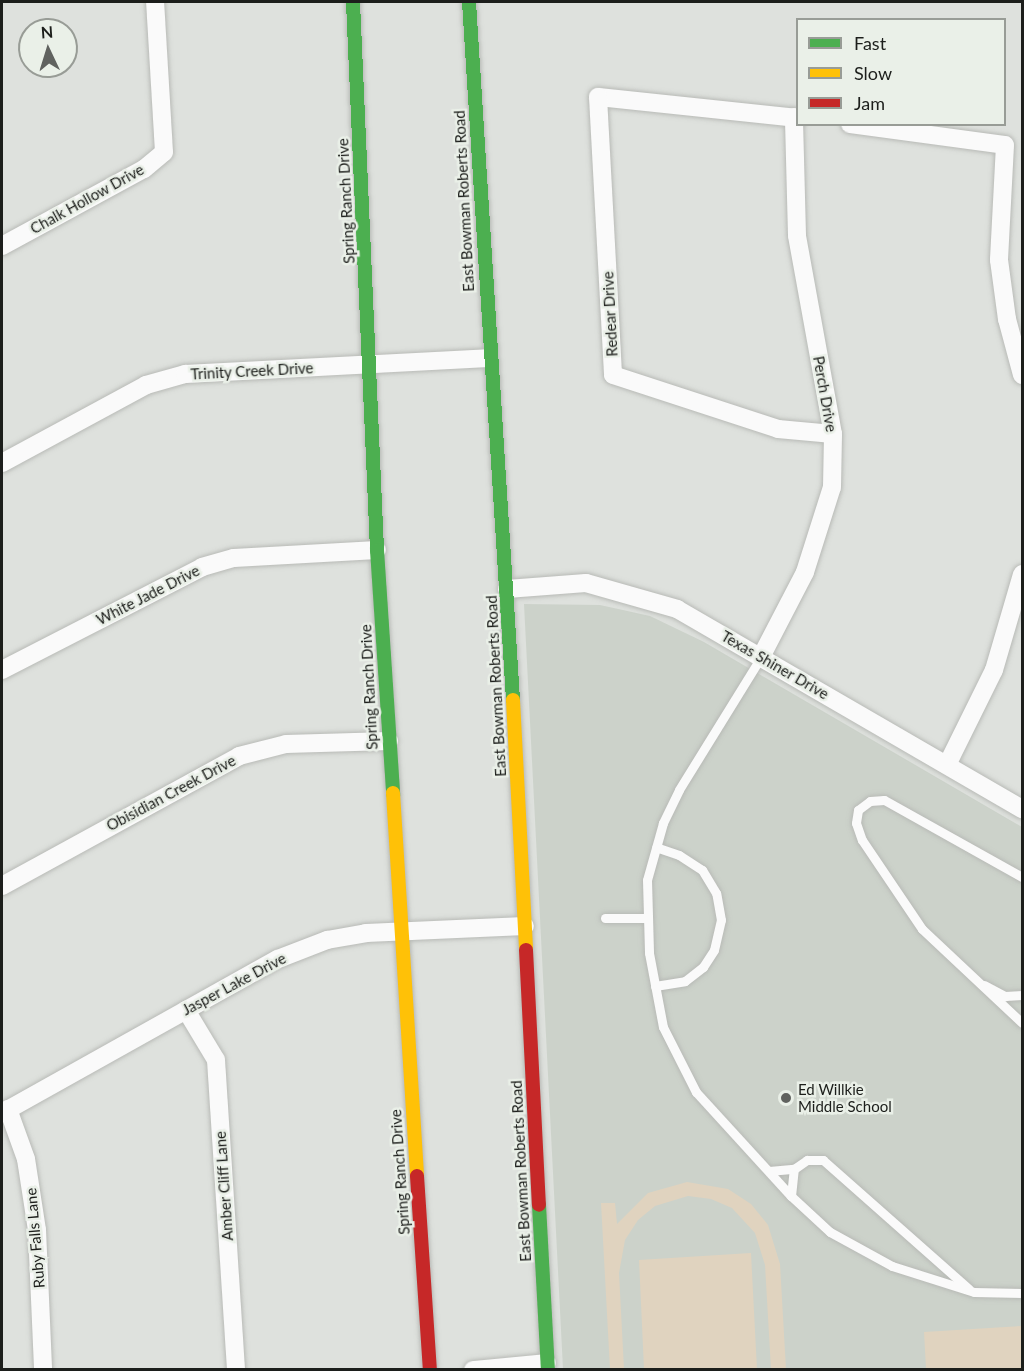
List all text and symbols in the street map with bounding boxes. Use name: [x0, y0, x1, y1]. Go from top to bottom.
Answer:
north arrow: [18, 18, 78, 78]
legend: [796, 18, 1006, 126]
text: N: [40, 22, 54, 41]
text: Fast: [854, 32, 886, 54]
text: Slow: [854, 62, 892, 84]
text: Jam: [854, 92, 885, 114]
street label: East Bowman Roberts Road: [450, 110, 478, 292]
street label: Spring Ranch Drive: [334, 138, 358, 264]
street label: Chalk Hollow Drive: [27, 160, 147, 238]
street label: Redear Drive: [599, 271, 621, 357]
street label: Perch Drive: [809, 355, 841, 433]
street label: Trinity Creek Drive: [190, 359, 314, 383]
street label: White Jade Drive: [93, 561, 203, 629]
street label: East Bowman Roberts Road: [482, 595, 510, 777]
street label: Spring Ranch Drive: [357, 624, 381, 750]
street label: Texas Shiner Drive: [718, 627, 832, 703]
street label: Obisidian Creek Drive: [103, 751, 239, 835]
street label: Jasper Lake Drive: [179, 949, 289, 1019]
street label: East Bowman Roberts Road: [507, 1080, 535, 1262]
place label: Ed Willkie Middle School: [798, 1080, 892, 1115]
marker: Ed Willkie Middle School: [779, 1091, 793, 1105]
street label: Spring Ranch Drive: [387, 1109, 413, 1235]
street label: Amber Cliff Lane: [211, 1130, 237, 1242]
street label: Ruby Falls Lane: [22, 1187, 48, 1289]

